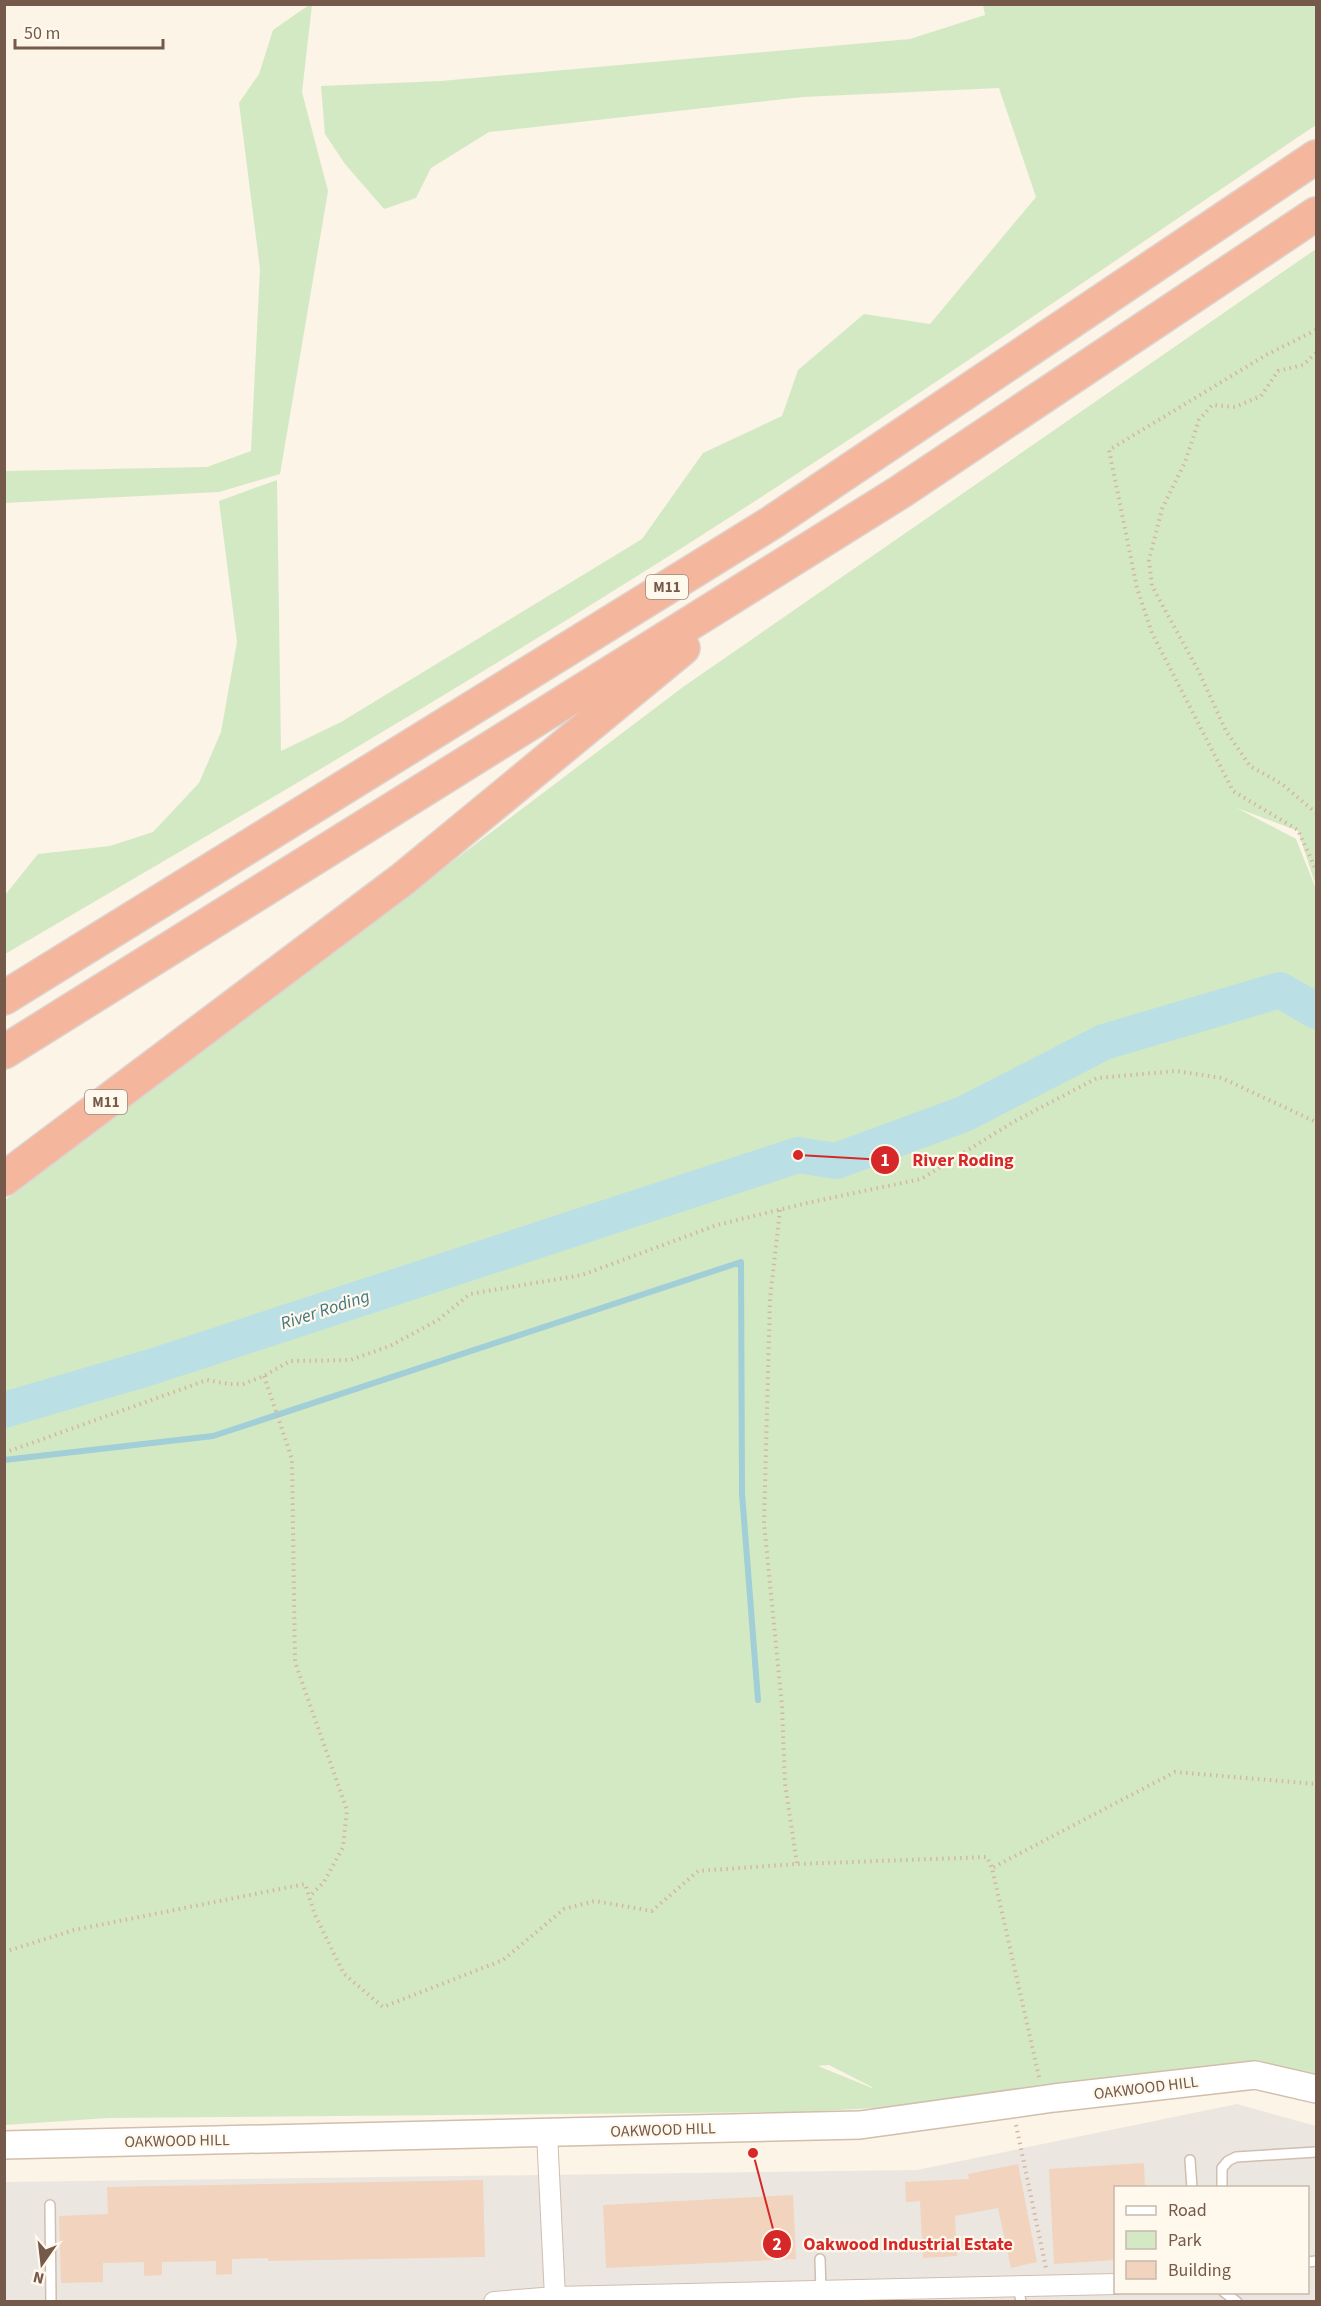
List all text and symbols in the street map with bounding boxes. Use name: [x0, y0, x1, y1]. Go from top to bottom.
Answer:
scale bar: [15, 12, 164, 50]
text: 50 m: [24, 21, 60, 46]
road number: M11: [646, 575, 688, 599]
road number: M11: [85, 1090, 127, 1114]
callout: River Roding: [870, 1142, 1026, 1178]
text: 1: [880, 1148, 890, 1173]
text: River Roding: [912, 1148, 1014, 1173]
water label: River Roding: [277, 1284, 373, 1336]
street label: OAKWOOD HILL: [1092, 2071, 1200, 2105]
street label: OAKWOOD HILL: [610, 2117, 716, 2143]
street label: OAKWOOD HILL: [124, 2129, 230, 2153]
legend: [1114, 2186, 1309, 2294]
text: Road: [1168, 2198, 1207, 2223]
callout: Oakwood Industrial Estate: [762, 2226, 1025, 2262]
text: Park: [1168, 2228, 1202, 2253]
text: 2: [772, 2232, 782, 2257]
text: Oakwood Industrial Estate: [803, 2232, 1013, 2257]
north arrow: [12, 2234, 72, 2294]
text: Building: [1168, 2258, 1231, 2283]
text: N: [31, 2266, 46, 2290]

